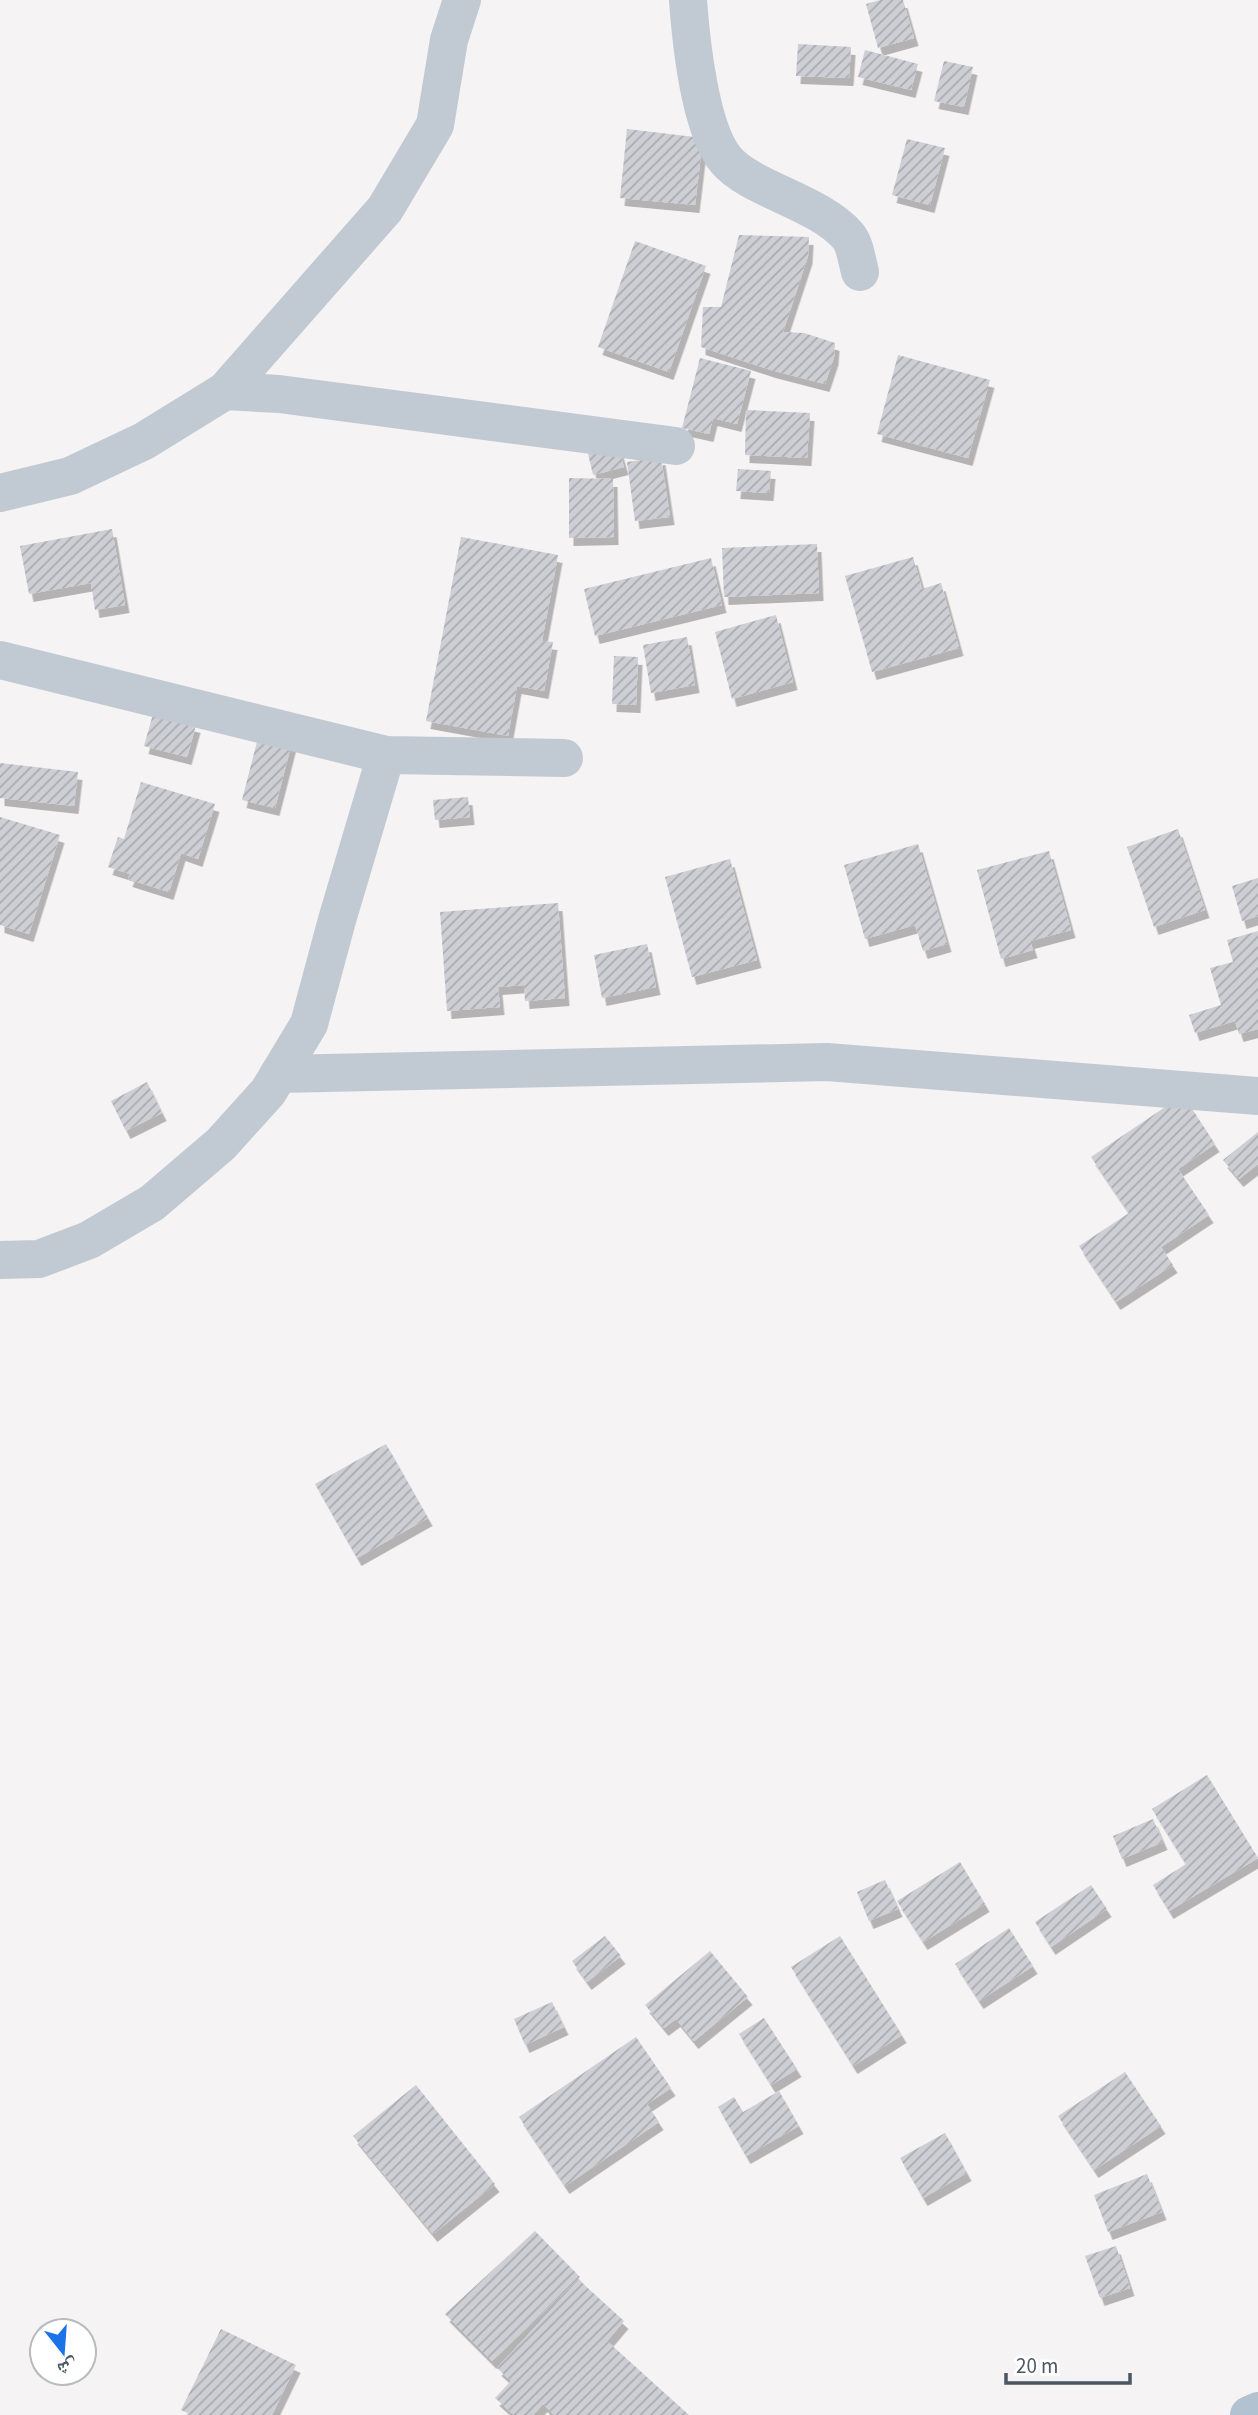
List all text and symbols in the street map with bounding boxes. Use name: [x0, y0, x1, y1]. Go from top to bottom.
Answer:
north arrow: [28, 2317, 98, 2387]
scale bar: [1006, 2342, 1130, 2386]
text: ش: [54, 2351, 81, 2383]
text: 20 m: [1016, 2351, 1058, 2381]

